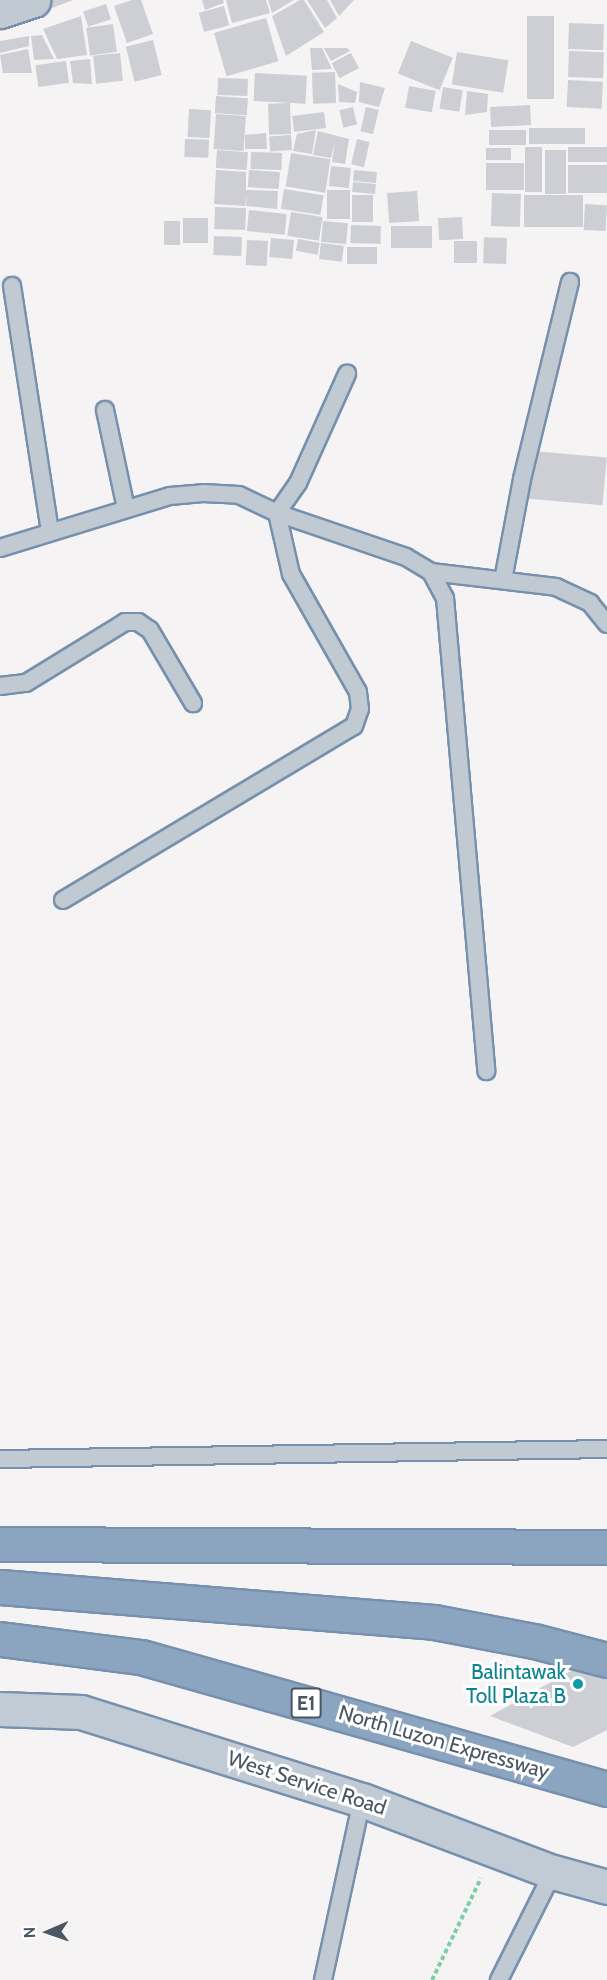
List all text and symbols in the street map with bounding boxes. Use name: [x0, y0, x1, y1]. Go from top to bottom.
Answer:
place label: Balintawak Toll Plaza B: [466, 1659, 566, 1709]
marker: Balintawak Toll Plaza B: [571, 1677, 585, 1691]
road number: E1: [290, 1686, 322, 1720]
street label: North Luzon Expressway: [336, 1700, 552, 1784]
street label: West Service Road: [225, 1746, 389, 1820]
north arrow: [18, 1902, 78, 1962]
text: N: [20, 1927, 39, 1939]

